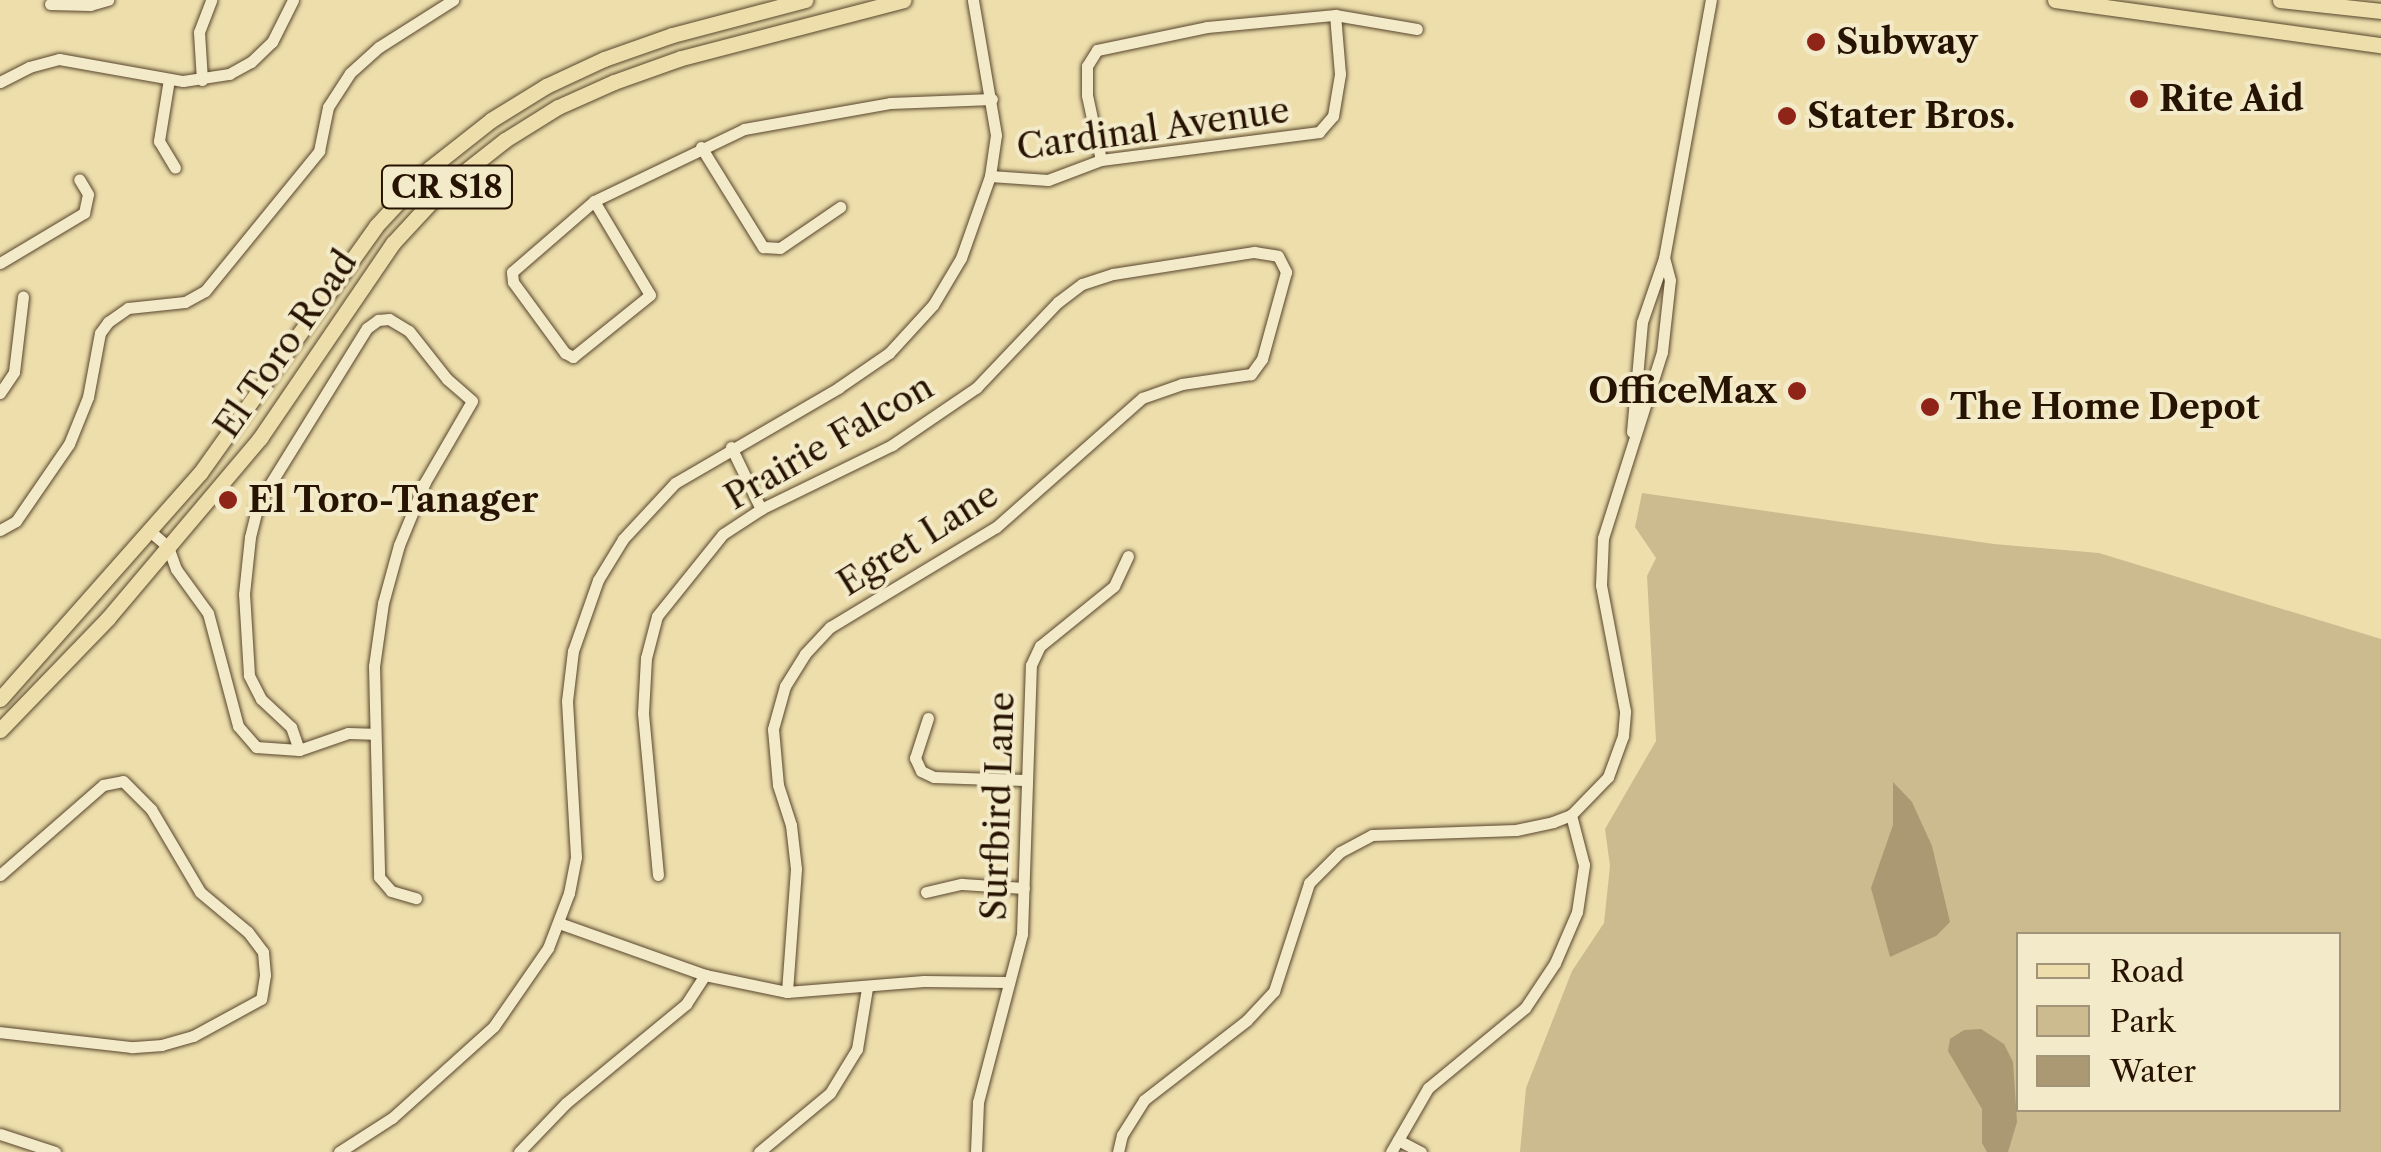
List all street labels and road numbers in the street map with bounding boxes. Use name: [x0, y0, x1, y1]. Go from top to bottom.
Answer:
street label: Cardinal Avenue: [1013, 89, 1293, 169]
road number: CR S18: [380, 160, 514, 214]
street label: El Toro Road: [206, 242, 366, 446]
street label: Prairie Falcon: [718, 366, 940, 518]
street label: Egret Lane: [830, 473, 1006, 605]
street label: Surfbird Lane: [973, 691, 1023, 921]

